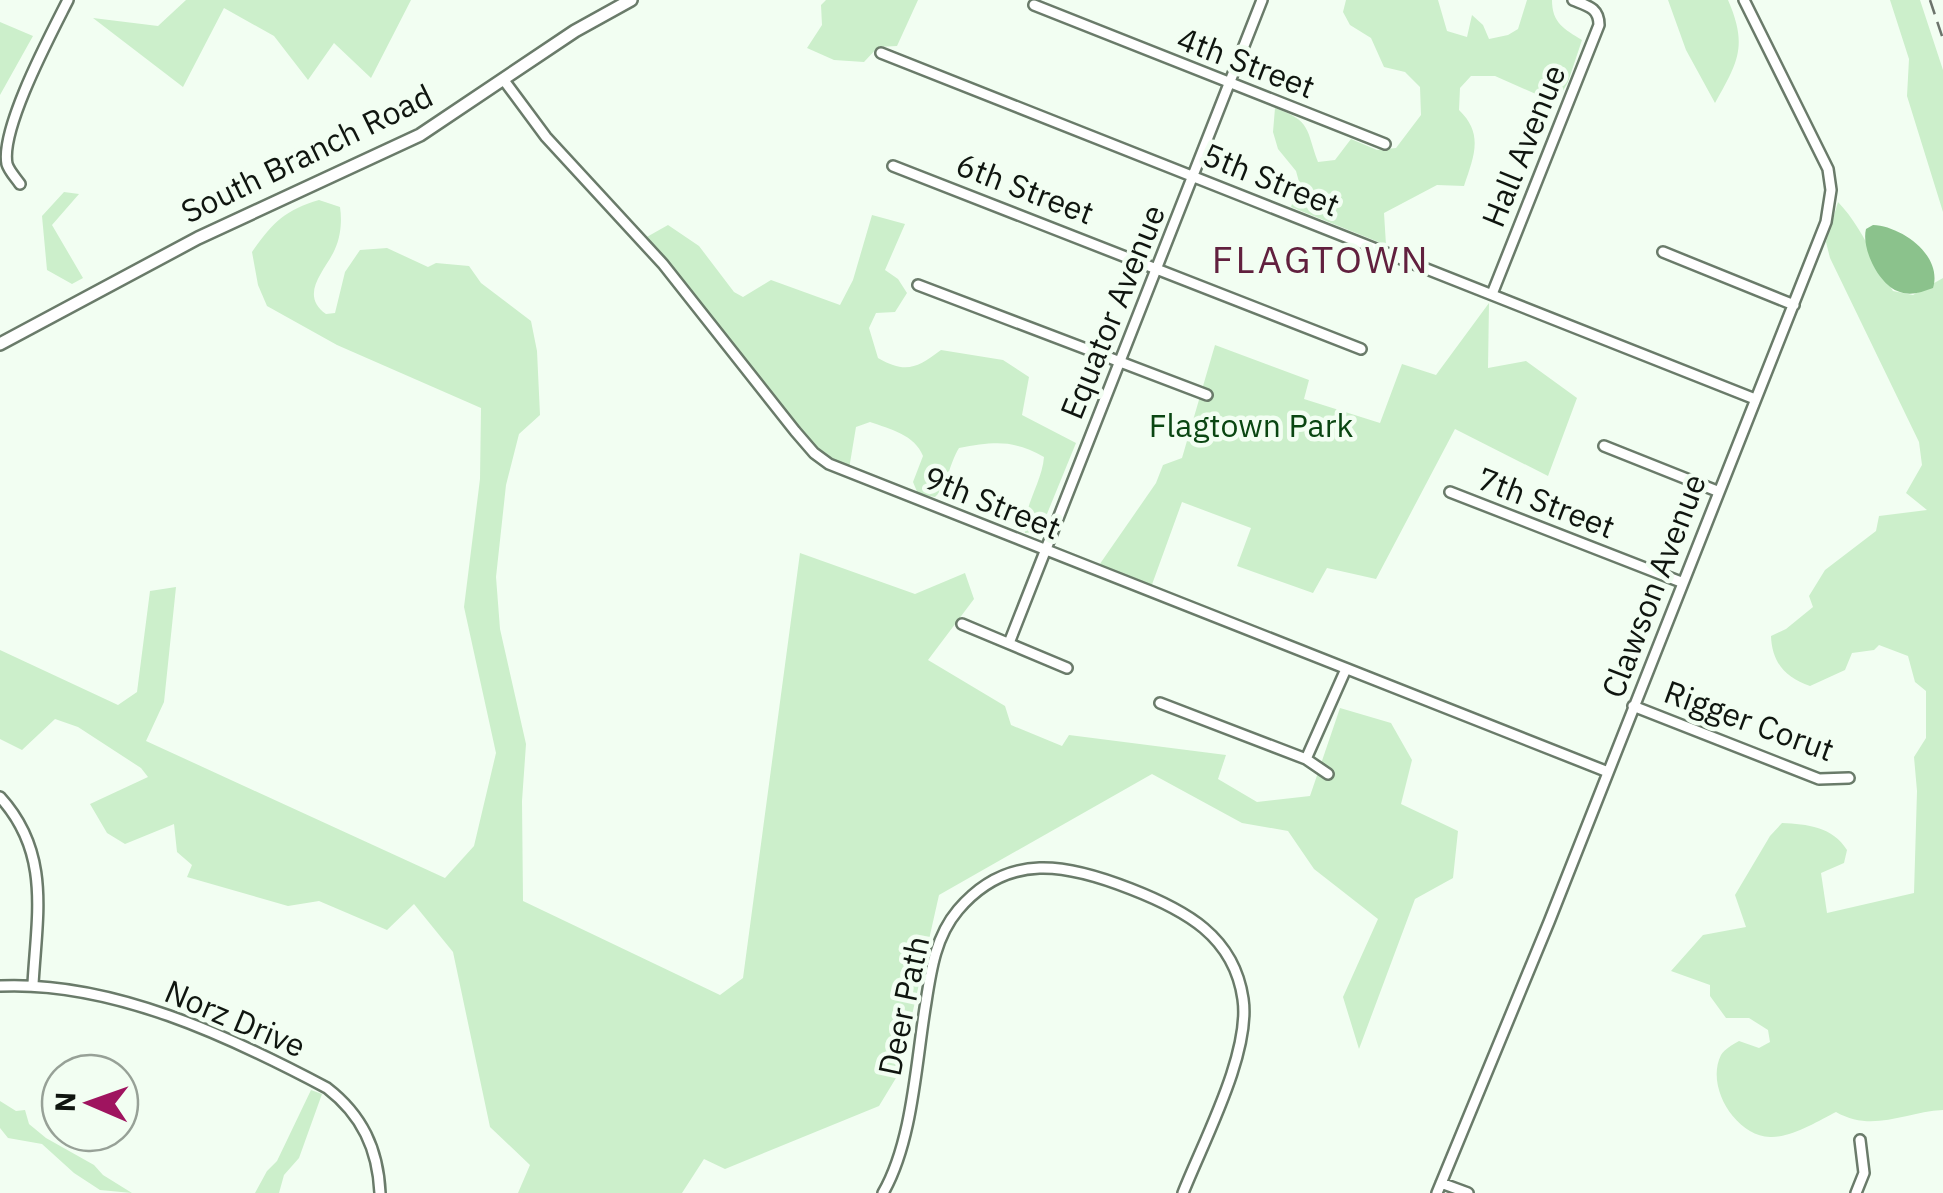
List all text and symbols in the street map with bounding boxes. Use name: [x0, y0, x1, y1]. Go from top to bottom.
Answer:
street label: 4th Street: [1172, 17, 1321, 107]
street label: Hall Avenue: [1472, 58, 1575, 233]
street label: South Branch Road: [174, 74, 439, 232]
street label: 5th Street: [1197, 133, 1346, 226]
street label: 6th Street: [951, 143, 1100, 233]
street label: Equator Avenue: [1050, 198, 1174, 425]
district label: FLAGTOWN: [1212, 234, 1430, 283]
park label: Flagtown Park: [1149, 404, 1353, 446]
street label: 9th Street: [918, 456, 1067, 549]
street label: 7th Street: [1472, 457, 1621, 547]
street label: Clawson Avenue: [1591, 468, 1715, 703]
street label: Rigger Corut: [1659, 670, 1840, 770]
street label: Deer Path: [868, 932, 938, 1079]
street label: Norz Drive: [159, 970, 312, 1067]
north arrow: [40, 1053, 140, 1153]
text: N: [46, 1091, 83, 1113]

